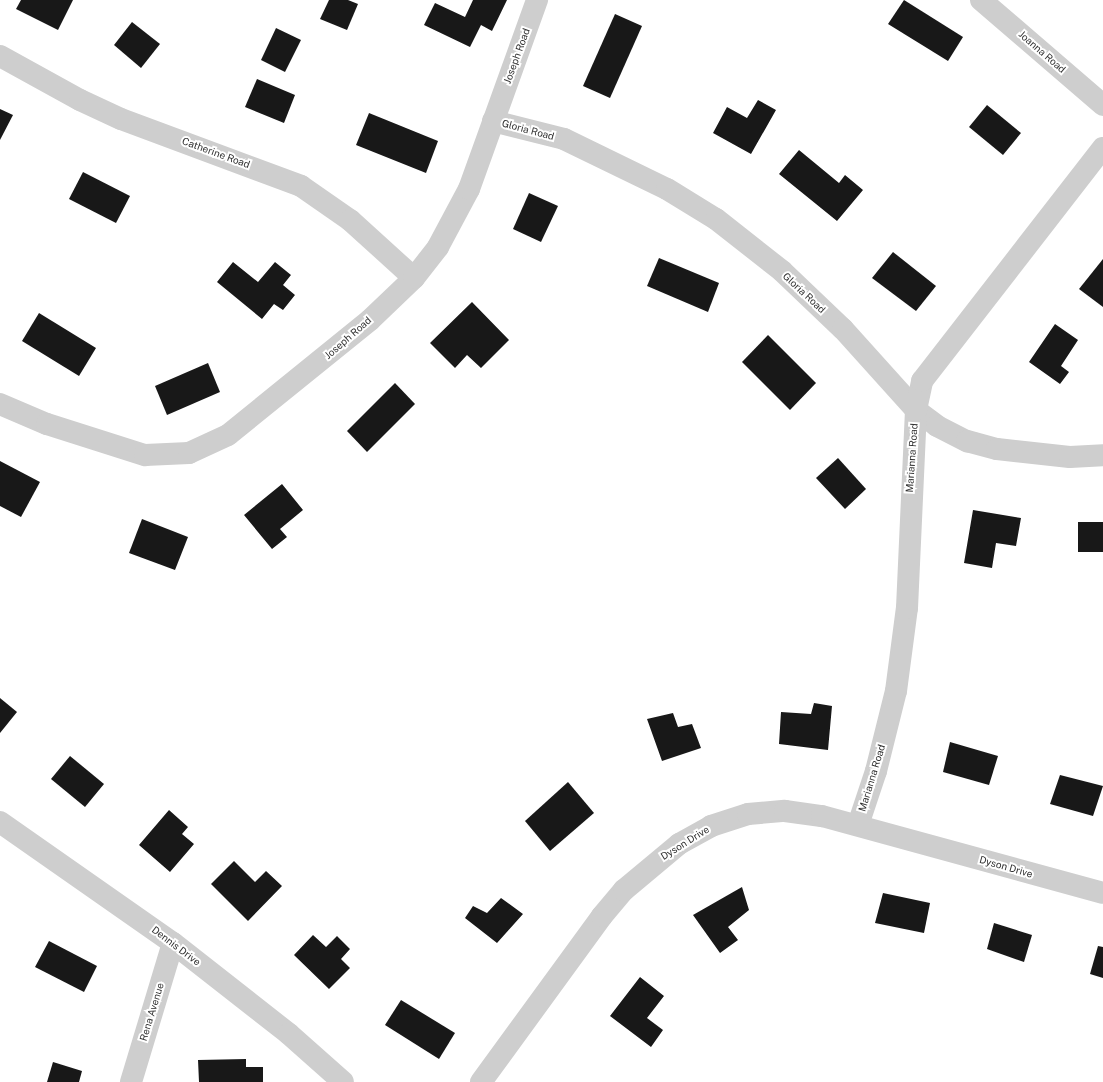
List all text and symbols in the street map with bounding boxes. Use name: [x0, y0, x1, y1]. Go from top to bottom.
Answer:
street label: Joseph Road: [501, 27, 533, 85]
street label: Joanna Road: [1016, 28, 1068, 76]
street label: Gloria Road: [500, 117, 556, 143]
street label: Catherine Road: [180, 135, 252, 171]
street label: Gloria Road: [780, 270, 828, 316]
street label: Joseph Road: [322, 314, 374, 362]
street label: Marianna Road: [904, 423, 920, 493]
street label: Marianna Road: [856, 743, 888, 813]
street label: Dyson Drive: [658, 823, 712, 863]
street label: Dyson Drive: [978, 854, 1034, 880]
street label: Dennis Drive: [149, 924, 203, 968]
street label: Rena Avenue: [137, 981, 167, 1043]

